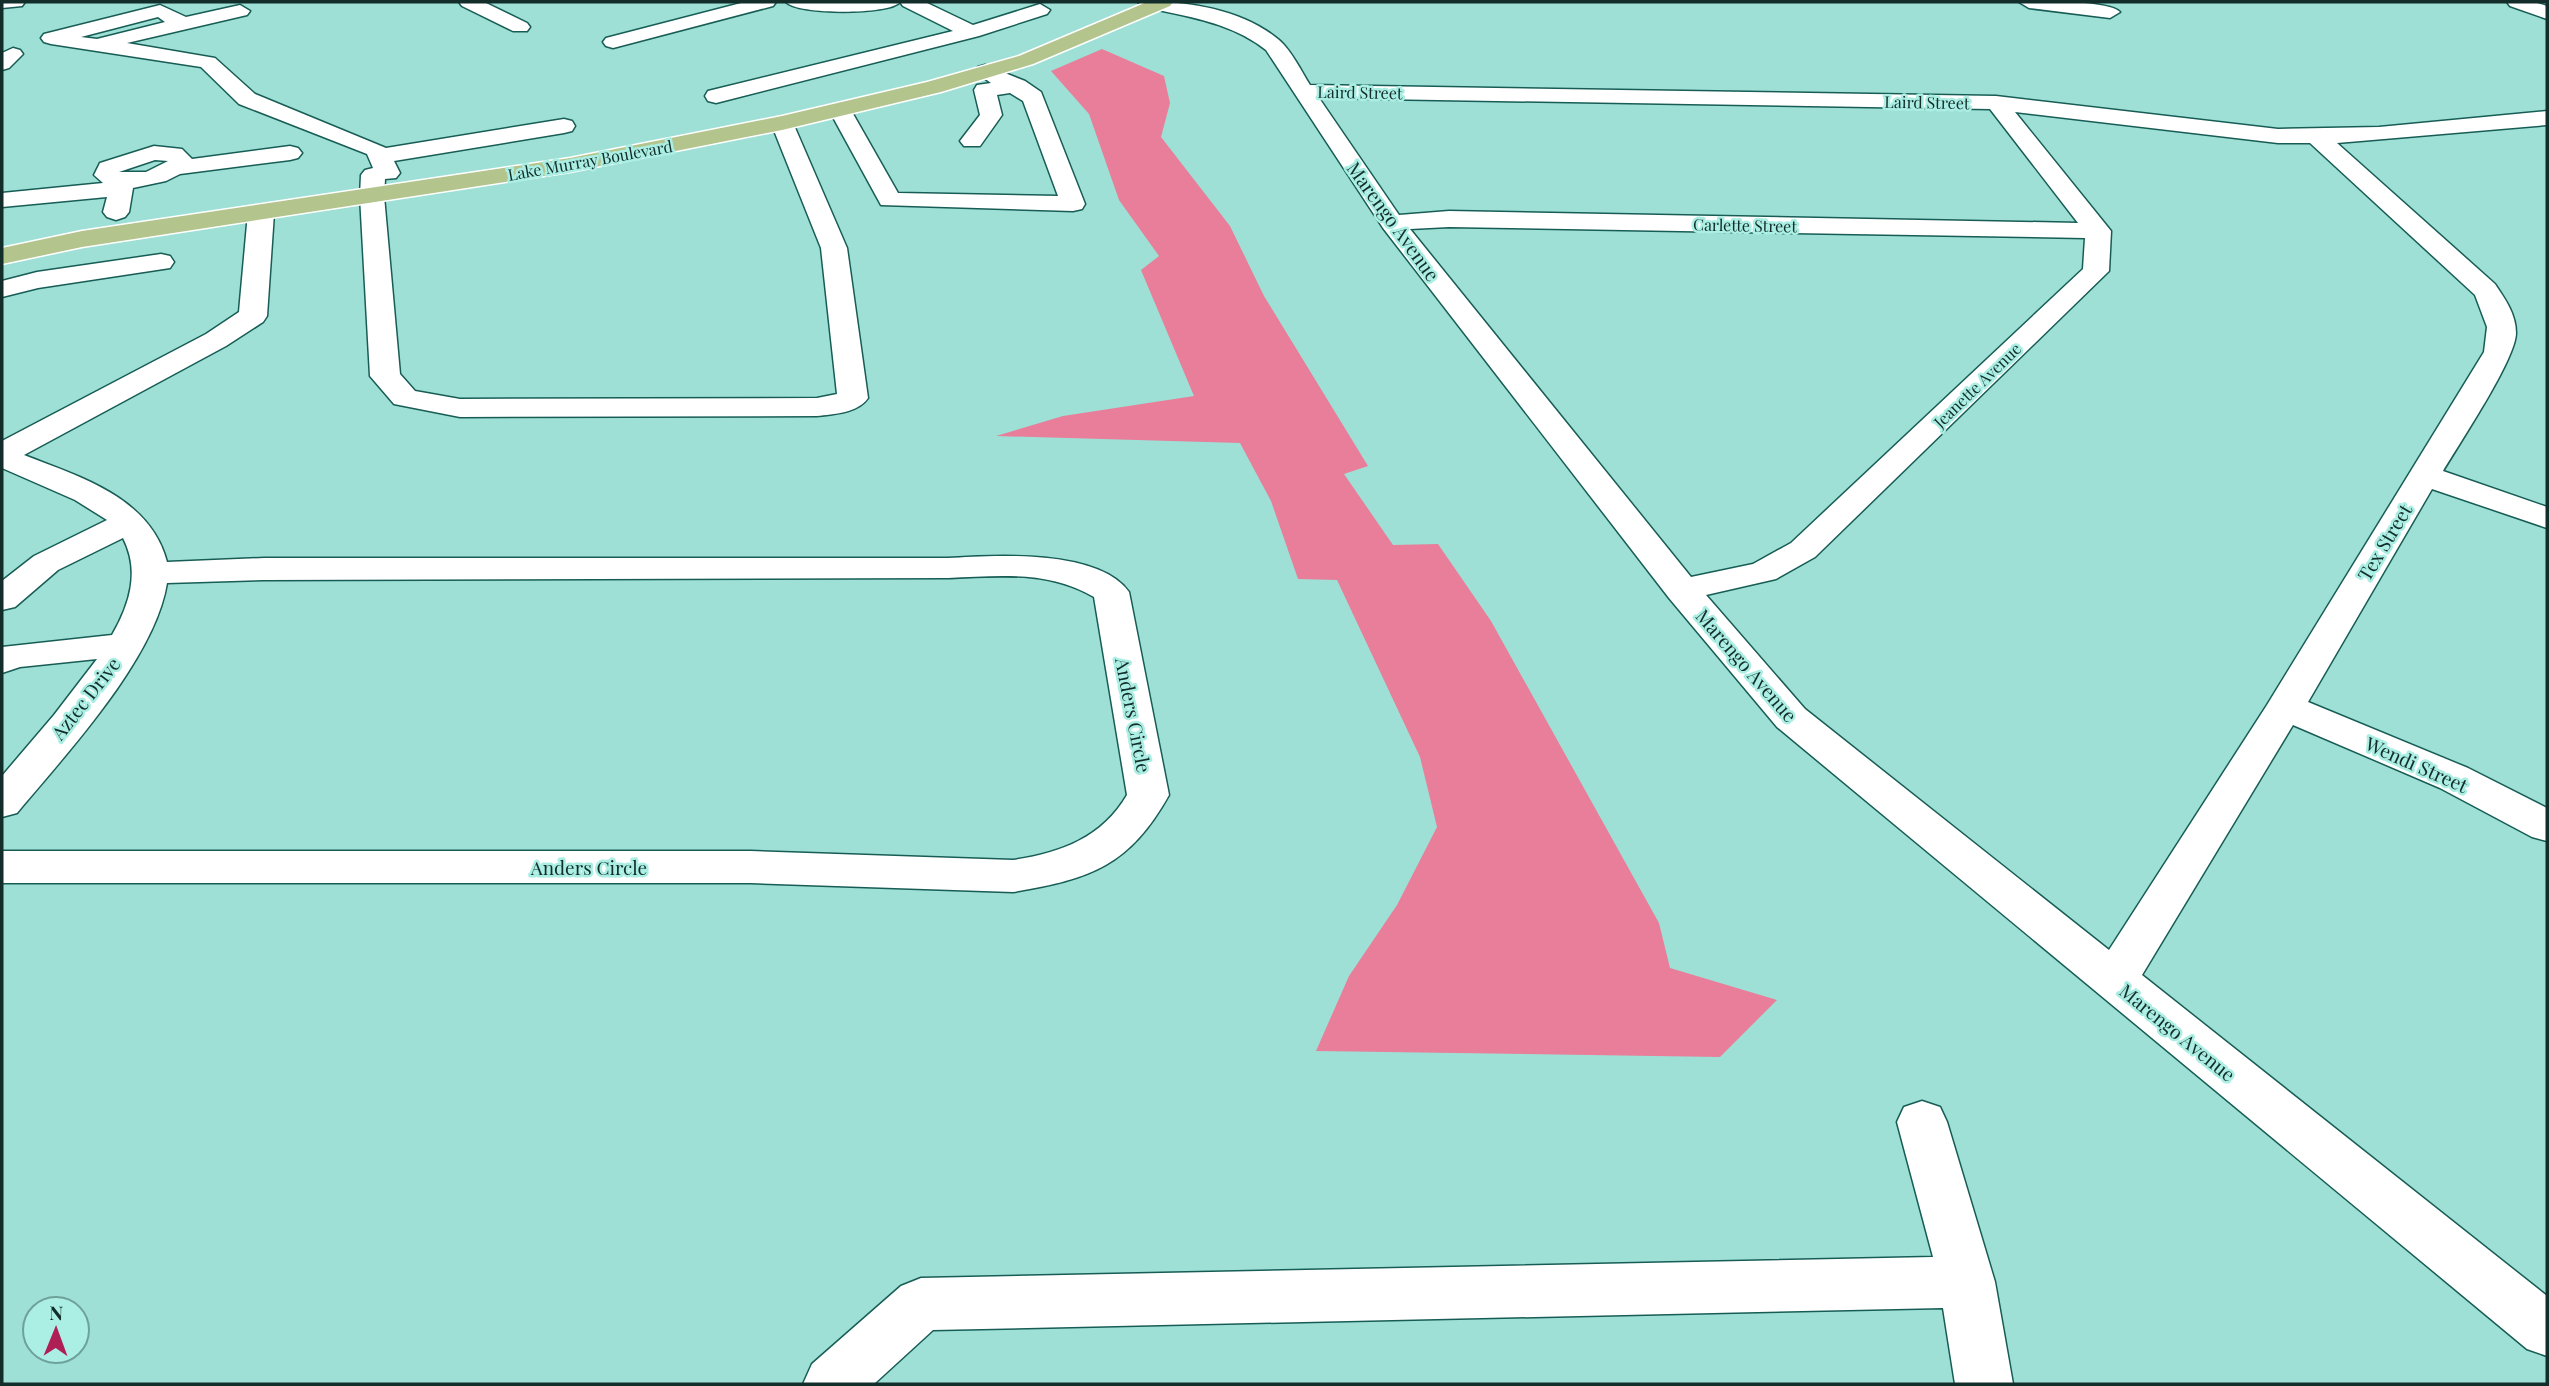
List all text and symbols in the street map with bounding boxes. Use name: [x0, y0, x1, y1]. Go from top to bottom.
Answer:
street label: Laird Street: [1317, 81, 1403, 103]
street label: Laird Street: [1884, 91, 1970, 113]
street label: Lake Murray Boulevard: [506, 135, 674, 185]
street label: Marengo Avenue: [1342, 156, 1446, 286]
street label: Carlette Street: [1693, 214, 1798, 236]
street label: Jeanette Avenue: [1928, 338, 2025, 433]
street label: Tex Street: [2351, 498, 2417, 585]
street label: Marengo Avenue: [1691, 603, 1803, 727]
street label: Aztec Drive: [44, 651, 125, 745]
street label: Anders Circle: [1110, 654, 1158, 775]
street label: Wendi Street: [2361, 730, 2472, 798]
street label: Anders Circle: [530, 854, 647, 880]
street label: Marengo Avenue: [2115, 977, 2241, 1087]
north arrow: [21, 1295, 91, 1365]
text: N: [49, 1299, 64, 1325]

